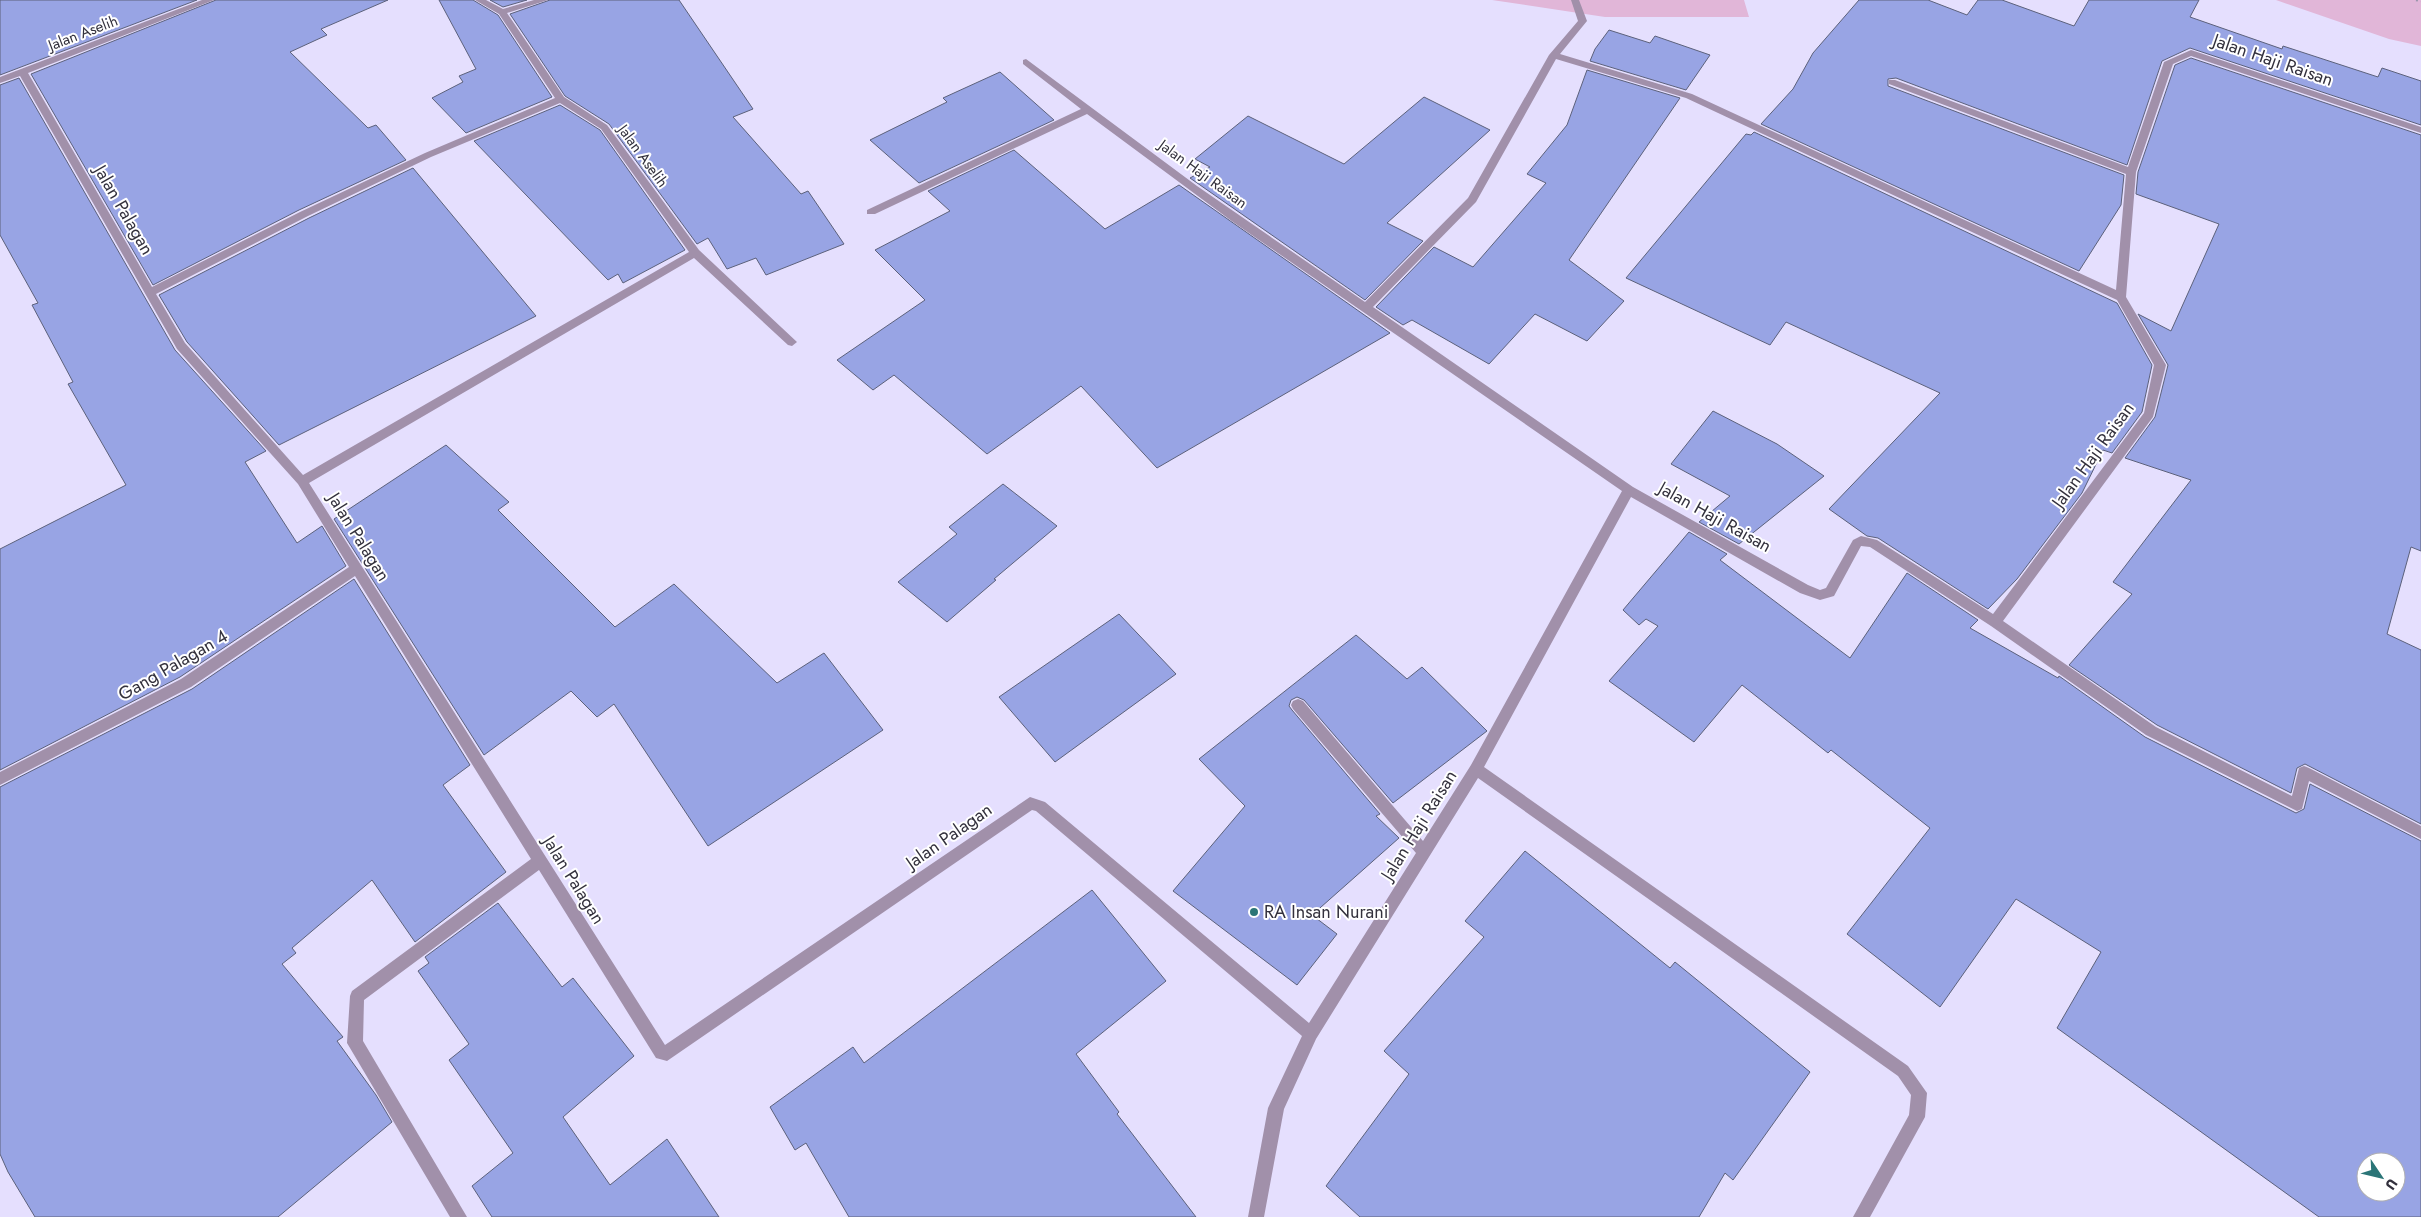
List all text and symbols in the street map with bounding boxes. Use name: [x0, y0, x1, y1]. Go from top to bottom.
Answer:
street label: Jalan Aselih: [43, 10, 121, 57]
street label: Jalan Haji Raisan: [2208, 27, 2337, 93]
street label: Jalan Aselih: [612, 118, 673, 192]
street label: Jalan Haji Raisan: [1153, 133, 1252, 214]
street label: Jalan Palagan: [87, 159, 160, 260]
street label: Jalan Haji Raisan: [2044, 397, 2140, 515]
street label: Jalan Haji Raisan: [1652, 474, 1776, 559]
street label: Jalan Palagan: [320, 486, 396, 586]
street label: Gang Palagan 4: [113, 623, 233, 707]
street label: Jalan Haji Raisan: [1374, 765, 1463, 887]
street label: Jalan Palagan: [899, 797, 997, 876]
street label: Jalan Palagan: [535, 829, 611, 929]
place label: RA Insan Nurani: [1264, 899, 1388, 925]
marker: RA Insan Nurani: [1248, 906, 1260, 918]
north arrow: [2356, 1152, 2406, 1202]
text: U: [2381, 1175, 2403, 1194]

